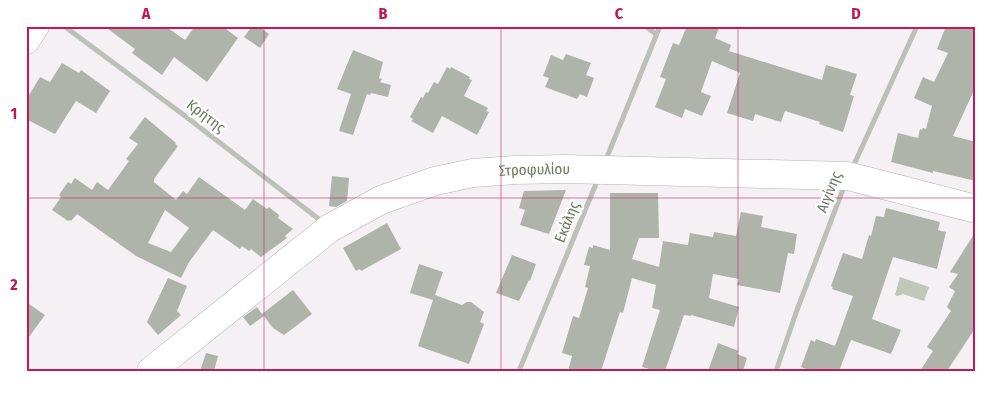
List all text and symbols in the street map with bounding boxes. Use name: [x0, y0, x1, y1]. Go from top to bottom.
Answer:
text: A: [141, 4, 151, 23]
text: B: [379, 4, 388, 23]
text: C: [615, 4, 624, 23]
text: D: [851, 4, 861, 23]
street label: Κρήτης: [183, 96, 230, 137]
text: 1: [11, 104, 17, 123]
street label: Στροφυλίου: [498, 160, 570, 180]
street label: Αιγίνης: [813, 168, 846, 215]
street label: Εκάλης: [551, 198, 584, 245]
text: 2: [9, 275, 18, 294]

